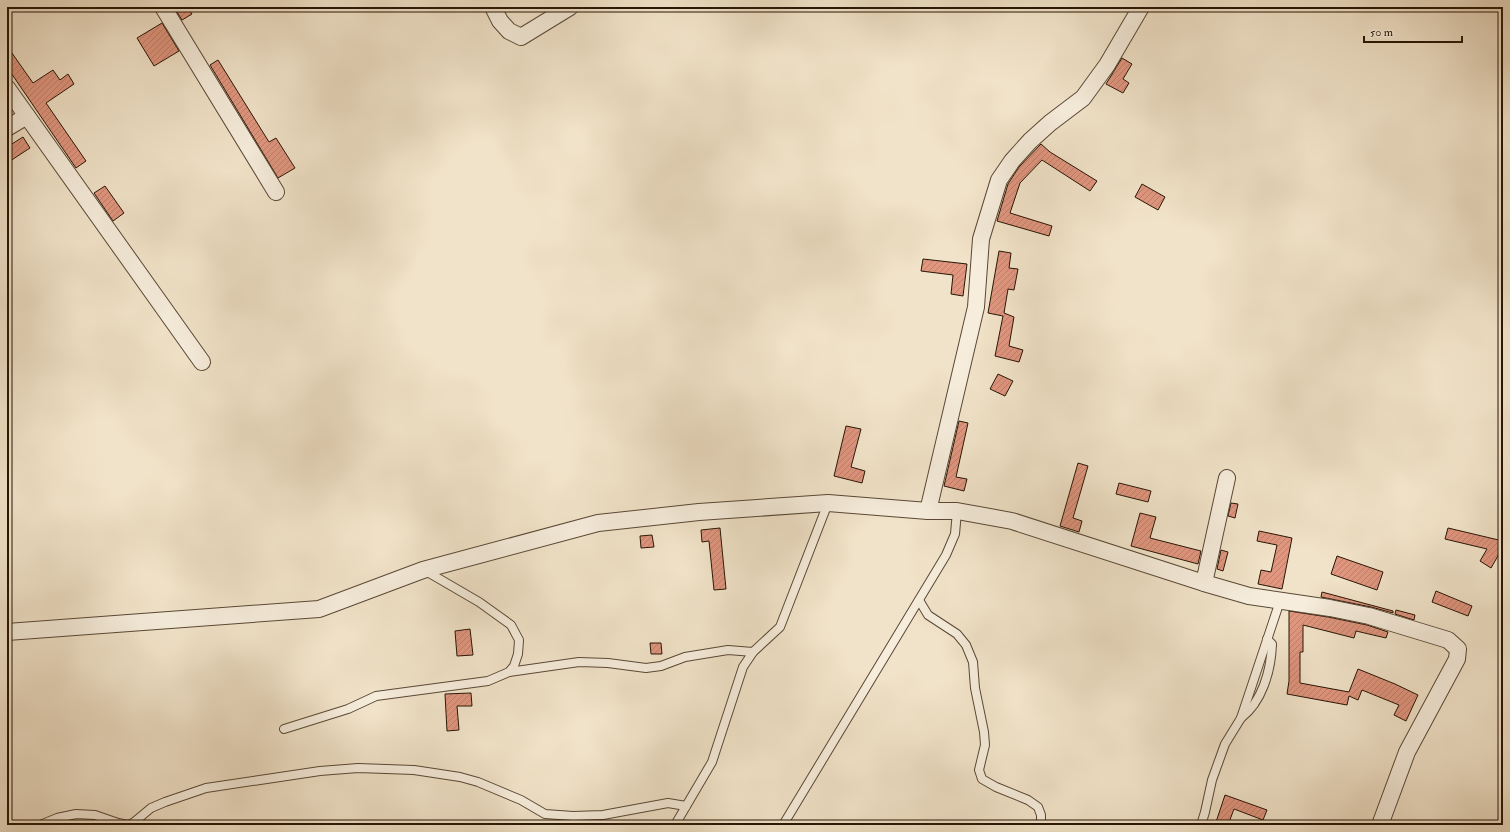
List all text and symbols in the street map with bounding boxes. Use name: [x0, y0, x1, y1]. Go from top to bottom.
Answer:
scale bar: [1364, 18, 1462, 44]
text: 50 m: [1370, 25, 1394, 40]

